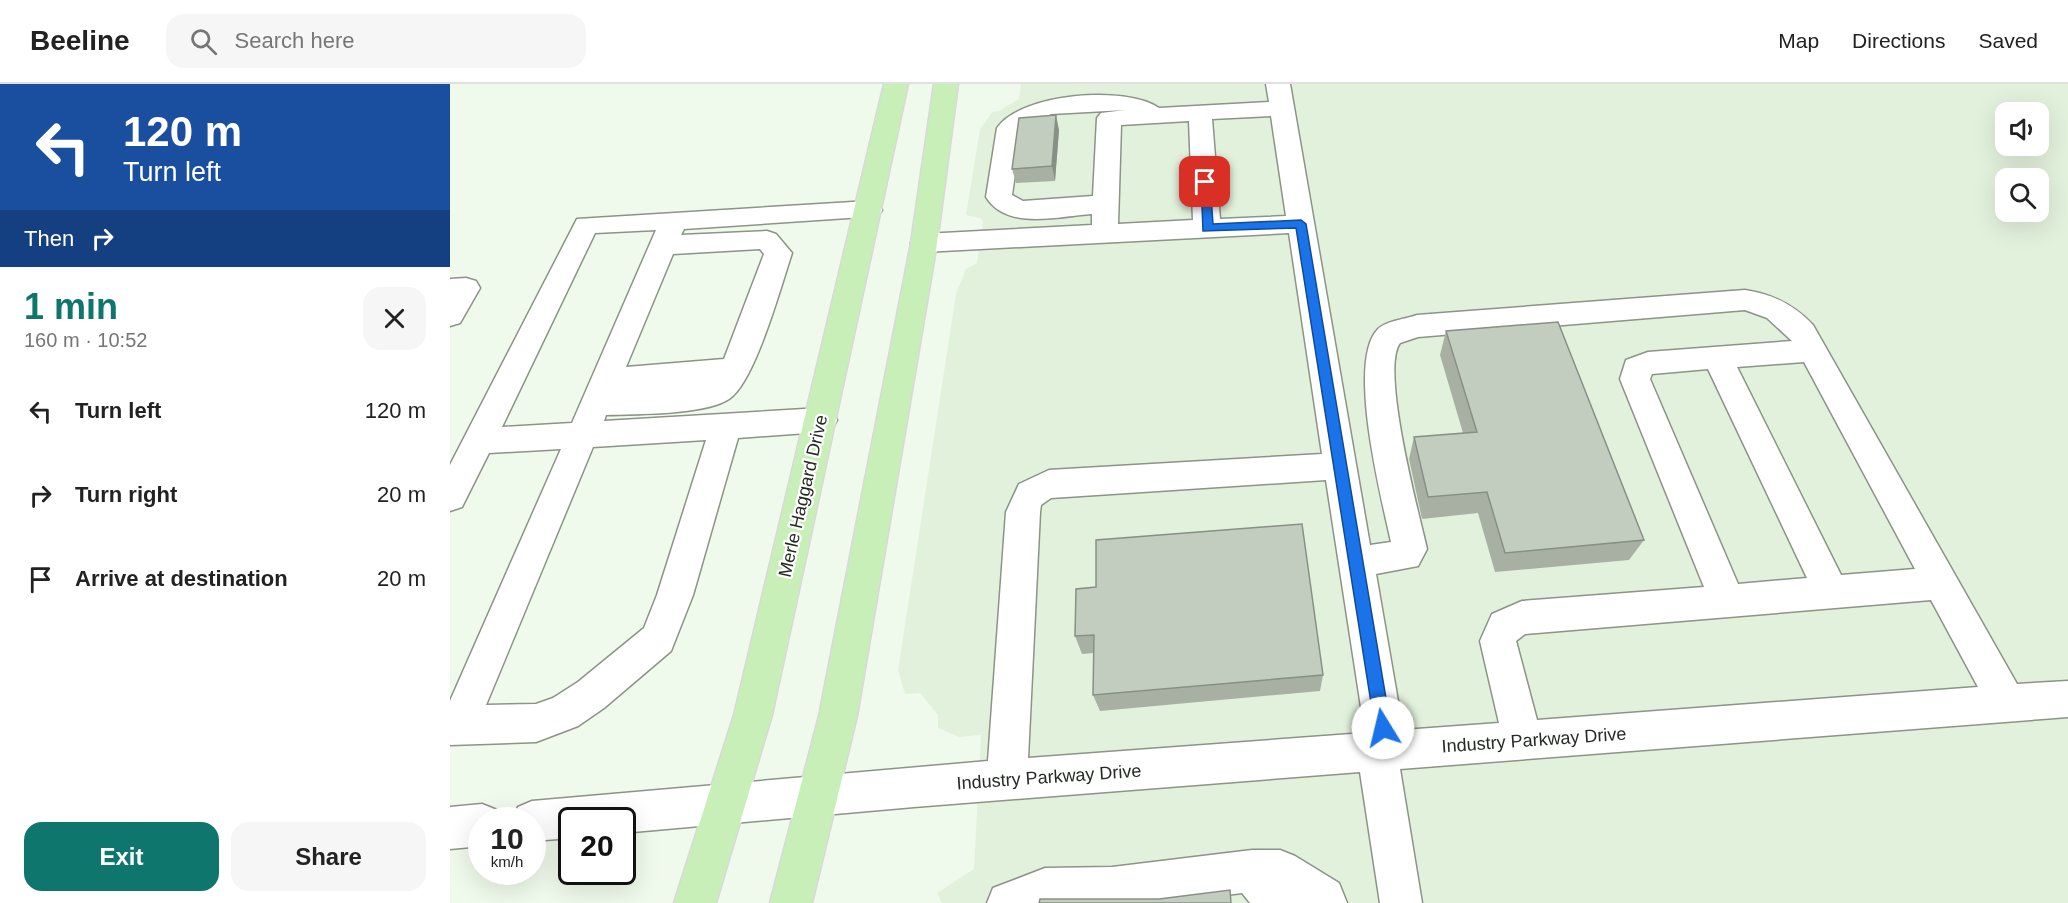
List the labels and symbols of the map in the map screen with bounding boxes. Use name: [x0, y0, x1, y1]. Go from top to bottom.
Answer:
pin: [1179, 156, 1230, 207]
street label: Merle Haggard Drive: [775, 413, 831, 579]
position arrow: [1351, 696, 1415, 760]
street label: Industry Parkway Drive: [1441, 724, 1627, 756]
street label: Industry Parkway Drive: [956, 761, 1142, 793]
speed limit sign: 20: [558, 807, 636, 885]

